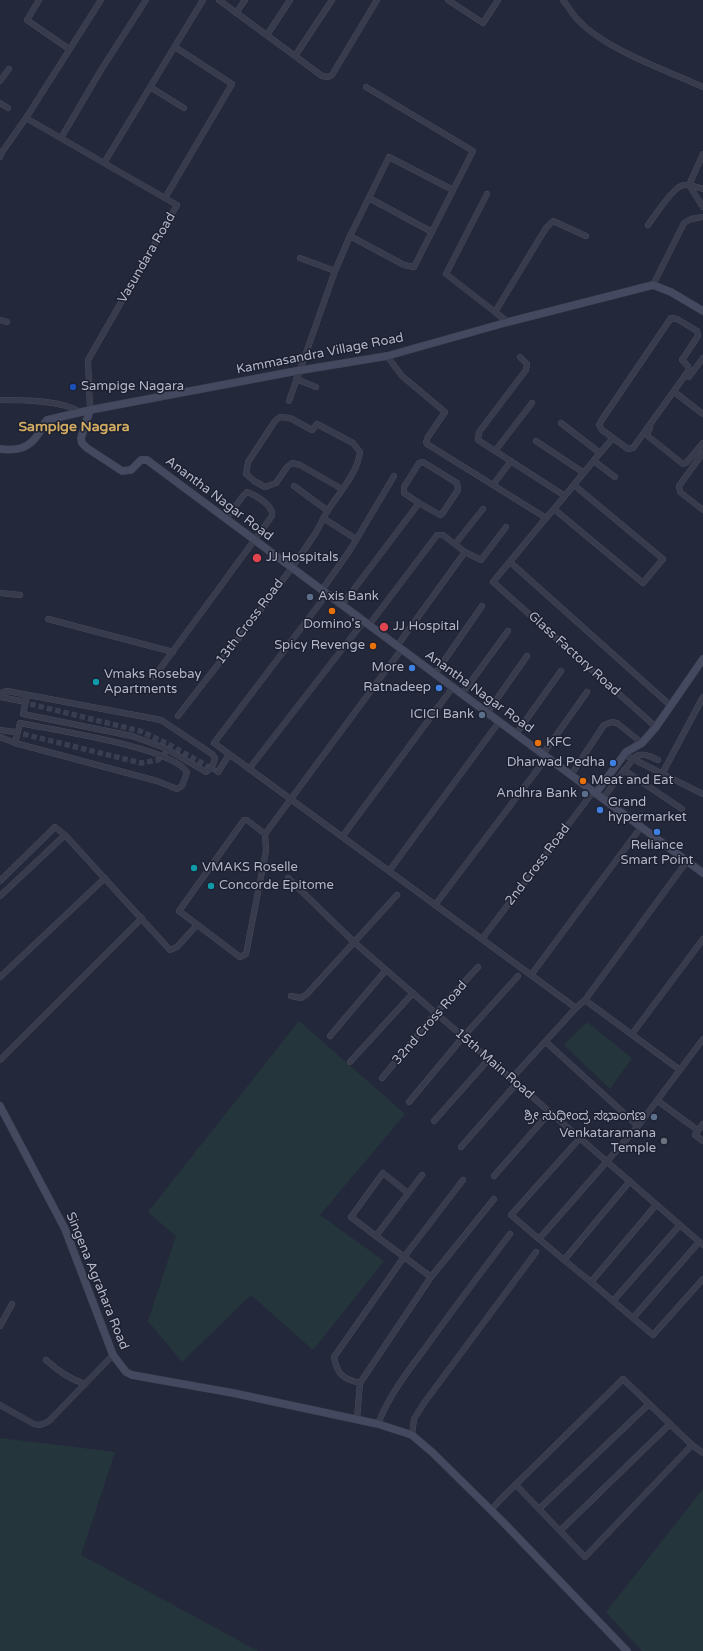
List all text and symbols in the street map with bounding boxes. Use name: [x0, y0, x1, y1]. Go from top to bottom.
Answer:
street label: Vasundara Road: [115, 210, 179, 306]
street label: Kammasandra Village Road: [235, 330, 405, 378]
place label: Sampige Nagara: [81, 379, 184, 395]
marker: Sampige Nagara: [68, 382, 78, 392]
district label: Sampige Nagara: [18, 419, 130, 435]
street label: Anantha Nagar Road: [162, 454, 276, 544]
place label: JJ Hospitals: [266, 550, 338, 566]
marker: JJ Hospitals: [251, 552, 263, 564]
street label: 13th Cross Road: [213, 576, 287, 668]
place label: Axis Bank: [318, 589, 379, 605]
marker: Axis Bank: [305, 592, 315, 602]
marker: Domino's: [327, 606, 337, 616]
street label: Glass Factory Road: [525, 609, 623, 699]
place label: Domino's: [303, 617, 361, 633]
place label: JJ Hospital: [393, 619, 459, 635]
marker: JJ Hospital: [378, 621, 390, 633]
place label: Spicy Revenge: [274, 638, 365, 654]
marker: Spicy Revenge: [368, 641, 378, 651]
street label: Anantha Nagar Road: [422, 647, 536, 737]
place label: More: [372, 660, 404, 676]
marker: More: [407, 663, 417, 673]
place label: Vmaks Rosebay Apartments: [104, 667, 201, 698]
marker: Vmaks Rosebay Apartments: [91, 677, 101, 687]
place label: Ratnadeep: [363, 680, 431, 696]
marker: Ratnadeep: [434, 683, 444, 693]
place label: ICICI Bank: [410, 707, 474, 723]
marker: ICICI Bank: [477, 710, 487, 720]
place label: KFC: [546, 735, 571, 751]
marker: KFC: [533, 738, 543, 748]
place label: Dharwad Pedha: [507, 755, 605, 771]
marker: Dharwad Pedha: [608, 758, 618, 768]
place label: Meat and Eat: [591, 773, 673, 789]
marker: Meat and Eat: [578, 776, 588, 786]
place label: Andhra Bank: [496, 786, 577, 802]
marker: Andhra Bank: [580, 789, 590, 799]
place label: Grand hypermarket: [608, 795, 687, 826]
marker: Grand hypermarket: [595, 805, 605, 815]
street label: 2nd Cross Road: [502, 821, 574, 909]
marker: Reliance Smart Point: [652, 827, 662, 837]
place label: Reliance Smart Point: [621, 838, 693, 869]
place label: VMAKS Roselle: [202, 860, 298, 876]
marker: VMAKS Roselle: [189, 863, 199, 873]
place label: Concorde Epitome: [219, 878, 334, 894]
marker: Concorde Epitome: [206, 881, 216, 891]
street label: 32nd Cross Road: [389, 978, 471, 1068]
street label: 15th Main Road: [451, 1025, 537, 1103]
place label: ಶ್ರೀ ಸುಧೀಂದ್ರ ಸಭಾಂಗಣ: [524, 1109, 646, 1125]
marker: ಶ್ರೀ ಸುಧೀಂದ್ರ ಸಭಾಂಗಣ: [649, 1112, 659, 1122]
place label: Venkataramana Temple: [559, 1126, 656, 1157]
marker: Venkataramana Temple: [659, 1136, 669, 1146]
street label: Singena Agrahara Road: [62, 1210, 132, 1352]

